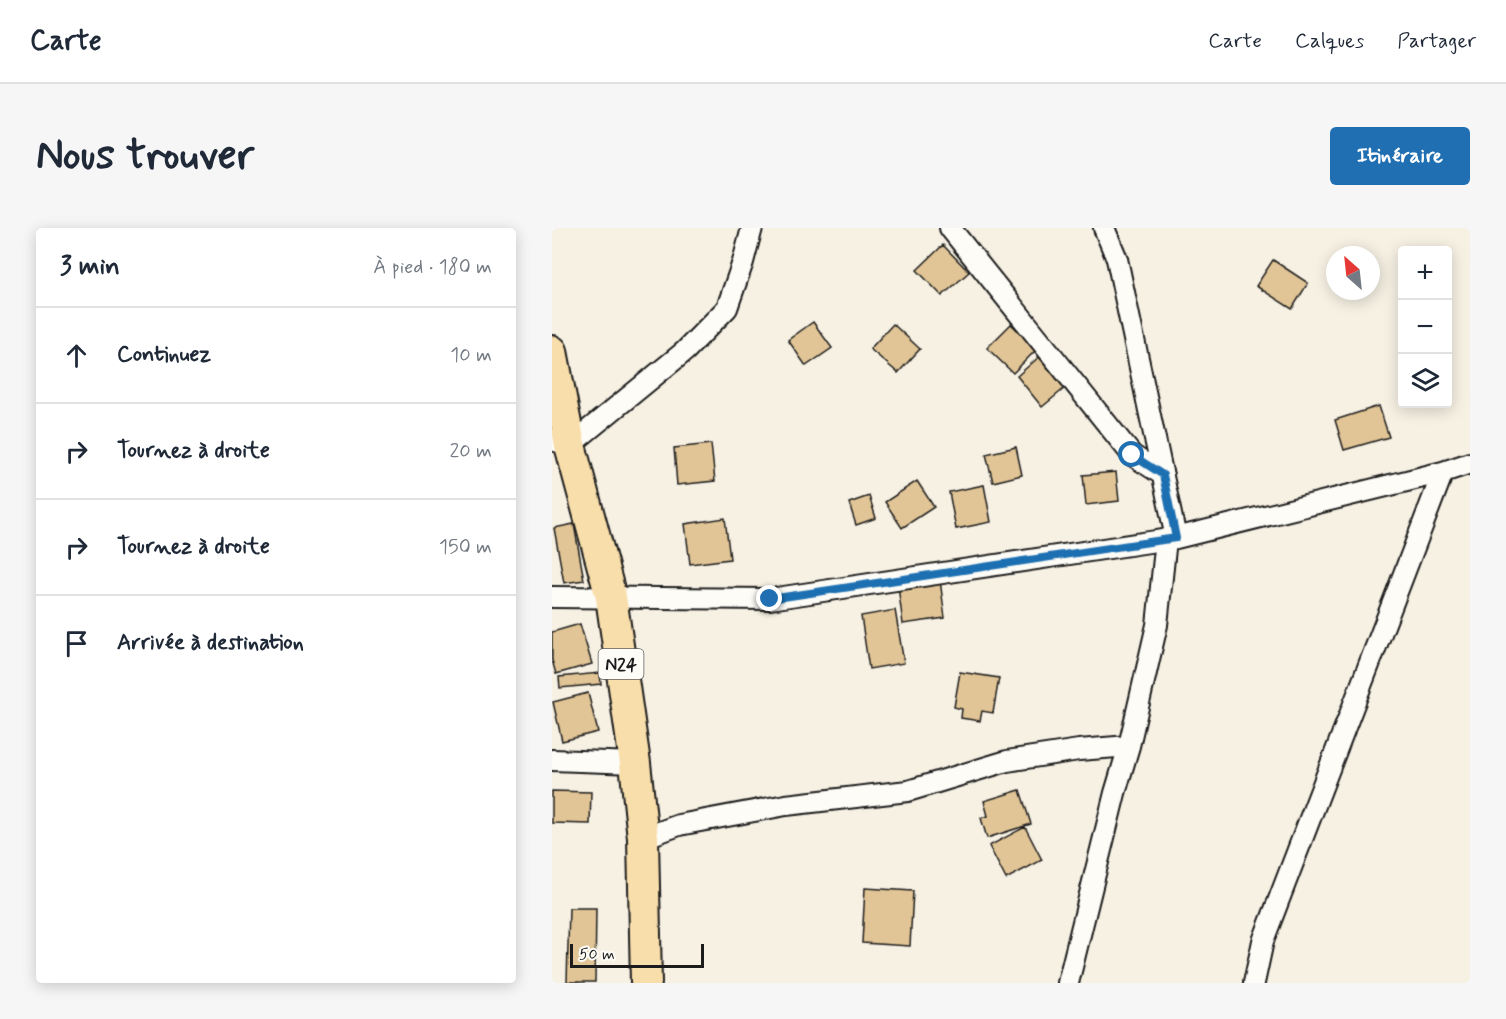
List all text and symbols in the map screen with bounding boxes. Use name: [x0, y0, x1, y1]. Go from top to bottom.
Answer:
text: Carte: [30, 23, 102, 60]
text: Carte: [1208, 27, 1262, 55]
text: Calques: [1295, 27, 1364, 55]
text: Partager: [1397, 27, 1476, 55]
button: Itinéraire: [1330, 127, 1470, 185]
text: Nous trouver: [36, 129, 254, 184]
north arrow: [1326, 246, 1380, 300]
map controls: [1398, 246, 1452, 408]
button: +: [1398, 246, 1452, 300]
text: 3 min: [60, 250, 120, 284]
text: À pied · 180 m: [373, 254, 492, 281]
button: −: [1398, 300, 1452, 354]
icon: ahead: [60, 339, 93, 372]
text: Continuez: [117, 341, 211, 369]
text: 10 m: [450, 342, 492, 369]
button: layers: [1398, 354, 1452, 408]
icon: right: [60, 435, 93, 468]
text: Tournez à droite: [117, 437, 270, 465]
text: 20 m: [449, 438, 492, 465]
route start: [1118, 441, 1144, 467]
icon: right: [60, 531, 93, 564]
text: Tournez à droite: [117, 533, 270, 561]
text: 150 m: [439, 534, 492, 561]
route end: [756, 585, 782, 611]
icon: arrive: [60, 627, 93, 660]
text: Arrivée à destination: [117, 629, 304, 657]
road number: N24: [598, 649, 644, 679]
scale bar: [570, 941, 704, 968]
text: 50 m: [579, 944, 615, 965]

